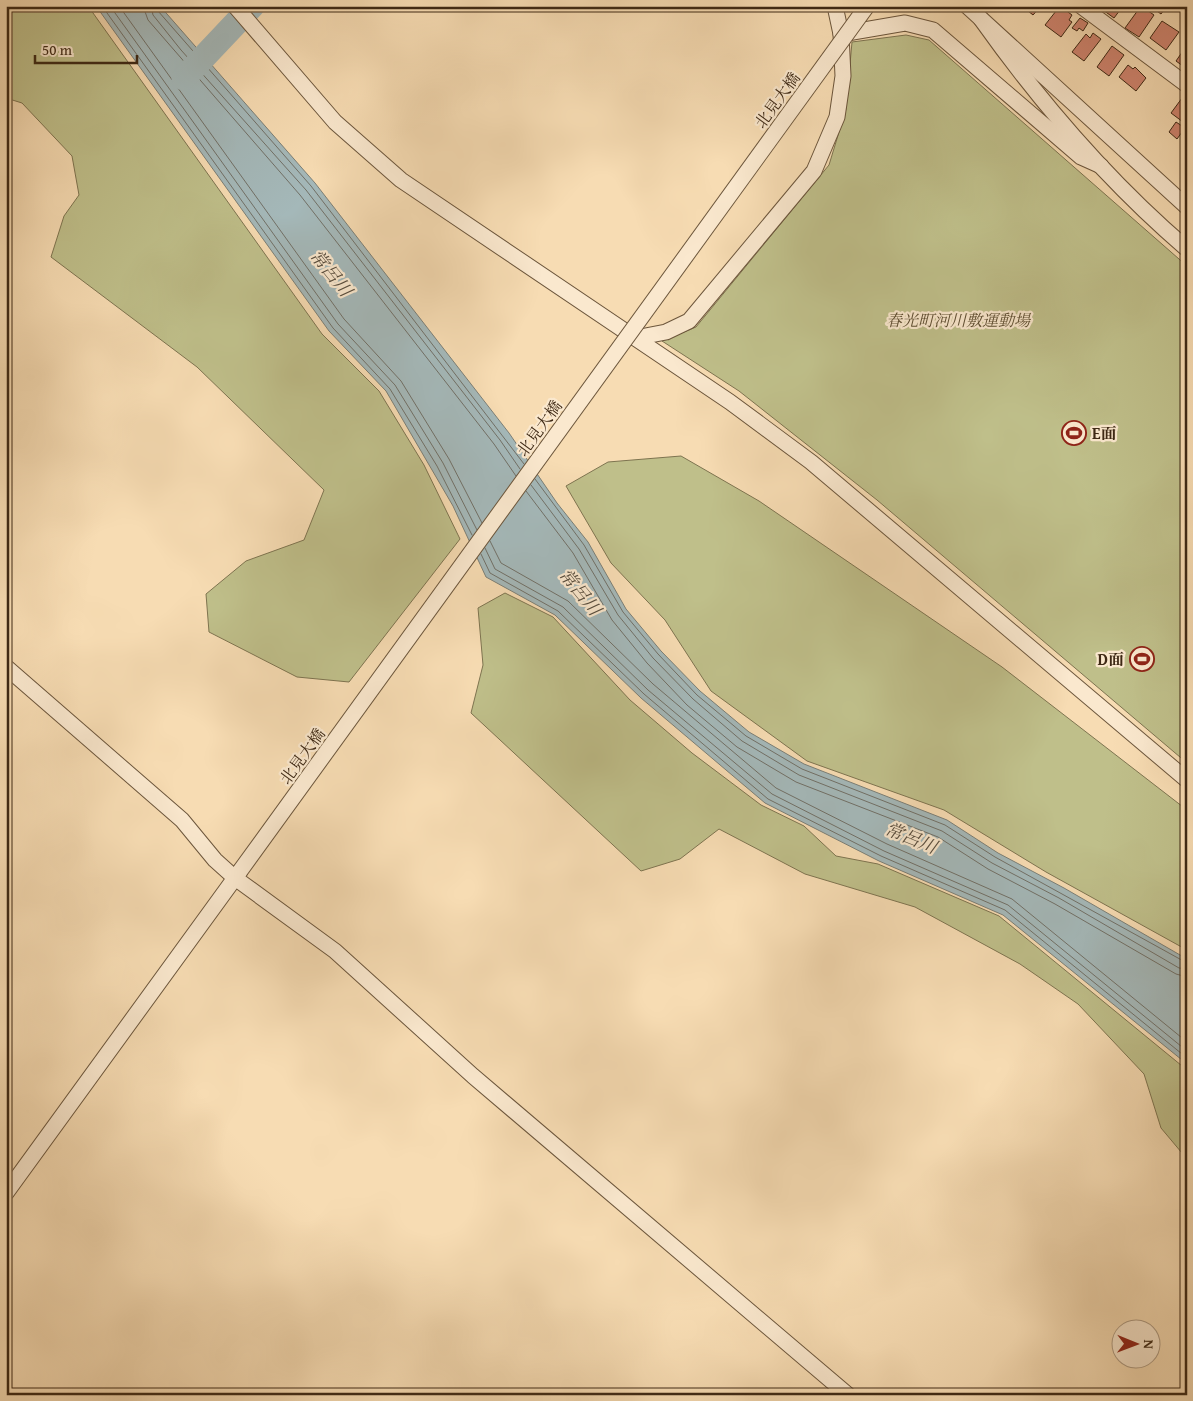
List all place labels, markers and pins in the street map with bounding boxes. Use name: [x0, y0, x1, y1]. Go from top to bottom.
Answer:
sports icon: E面: [1061, 420, 1087, 446]
place label: E面: [1092, 421, 1117, 445]
sports icon: D面: [1129, 646, 1155, 672]
place label: D面: [1098, 647, 1124, 671]

